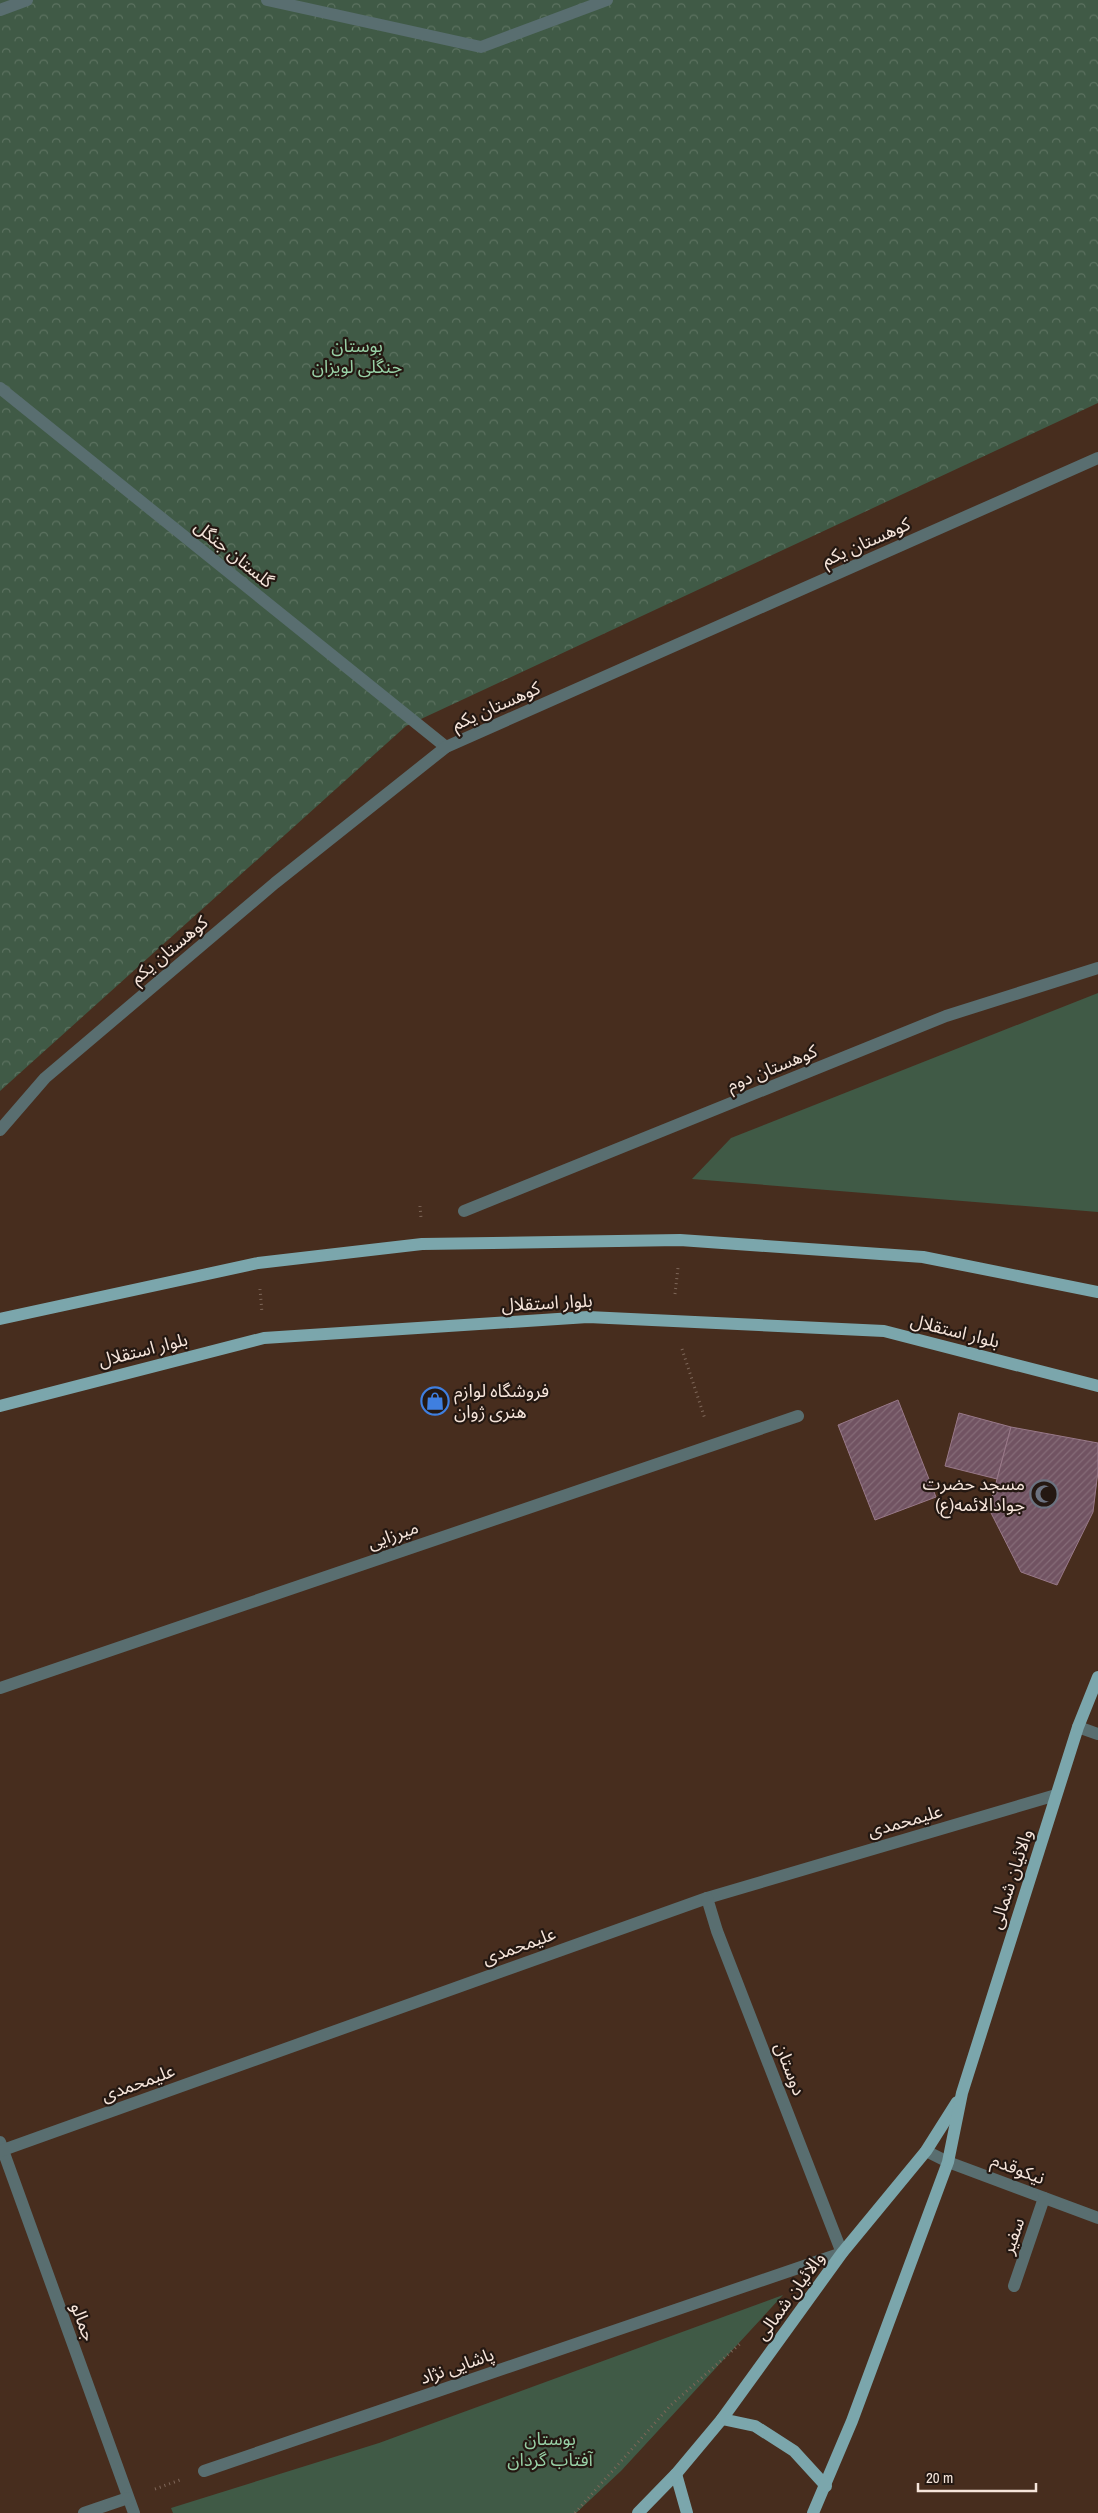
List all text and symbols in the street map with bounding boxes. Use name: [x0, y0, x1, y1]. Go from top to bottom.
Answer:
park label: بوستان جنگلی لویزان: [312, 333, 402, 379]
street label: کوهستان یکم: [818, 511, 915, 573]
street label: گلستان جنگل: [189, 514, 280, 594]
street label: کوهستان یکم: [448, 675, 545, 737]
street label: کوهستان یکم: [124, 909, 214, 990]
street label: کوهستان دوم: [723, 1038, 822, 1099]
street label: بلوار استقلال: [501, 1288, 593, 1317]
street label: بلوار استقلال: [908, 1307, 1002, 1354]
street label: بلوار استقلال: [96, 1326, 190, 1373]
place label: فروشگاه لوازم هنری ژوان: [454, 1378, 549, 1424]
shop icon: فروشگاه لوازم هنری ژوان: [420, 1386, 450, 1416]
place label: مسجد حضرت جوادالائمه(ع): [922, 1471, 1025, 1519]
mosque icon: مسجد حضرت جوادالائمه(ع): [1029, 1479, 1059, 1509]
street label: میرزایی: [364, 1514, 422, 1555]
street label: علیمحمدی: [865, 1798, 945, 1843]
street label: والائیان شمالی: [983, 1826, 1038, 1932]
street label: علیمحمدی: [479, 1921, 559, 1970]
street label: دوستان: [769, 2039, 812, 2099]
street label: علیمحمدی: [98, 2058, 178, 2107]
street label: نیکوقدم: [987, 2147, 1049, 2192]
street label: سفیر: [994, 2214, 1030, 2258]
street label: والائیان شمالی: [749, 2246, 830, 2345]
street label: جمالو: [65, 2299, 102, 2345]
street label: پاشایی نژاد: [416, 2341, 497, 2390]
park label: بوستان آفتاب گردان: [507, 2426, 593, 2472]
scale bar: [918, 2460, 1036, 2492]
text: 20 m: [926, 2467, 953, 2488]

